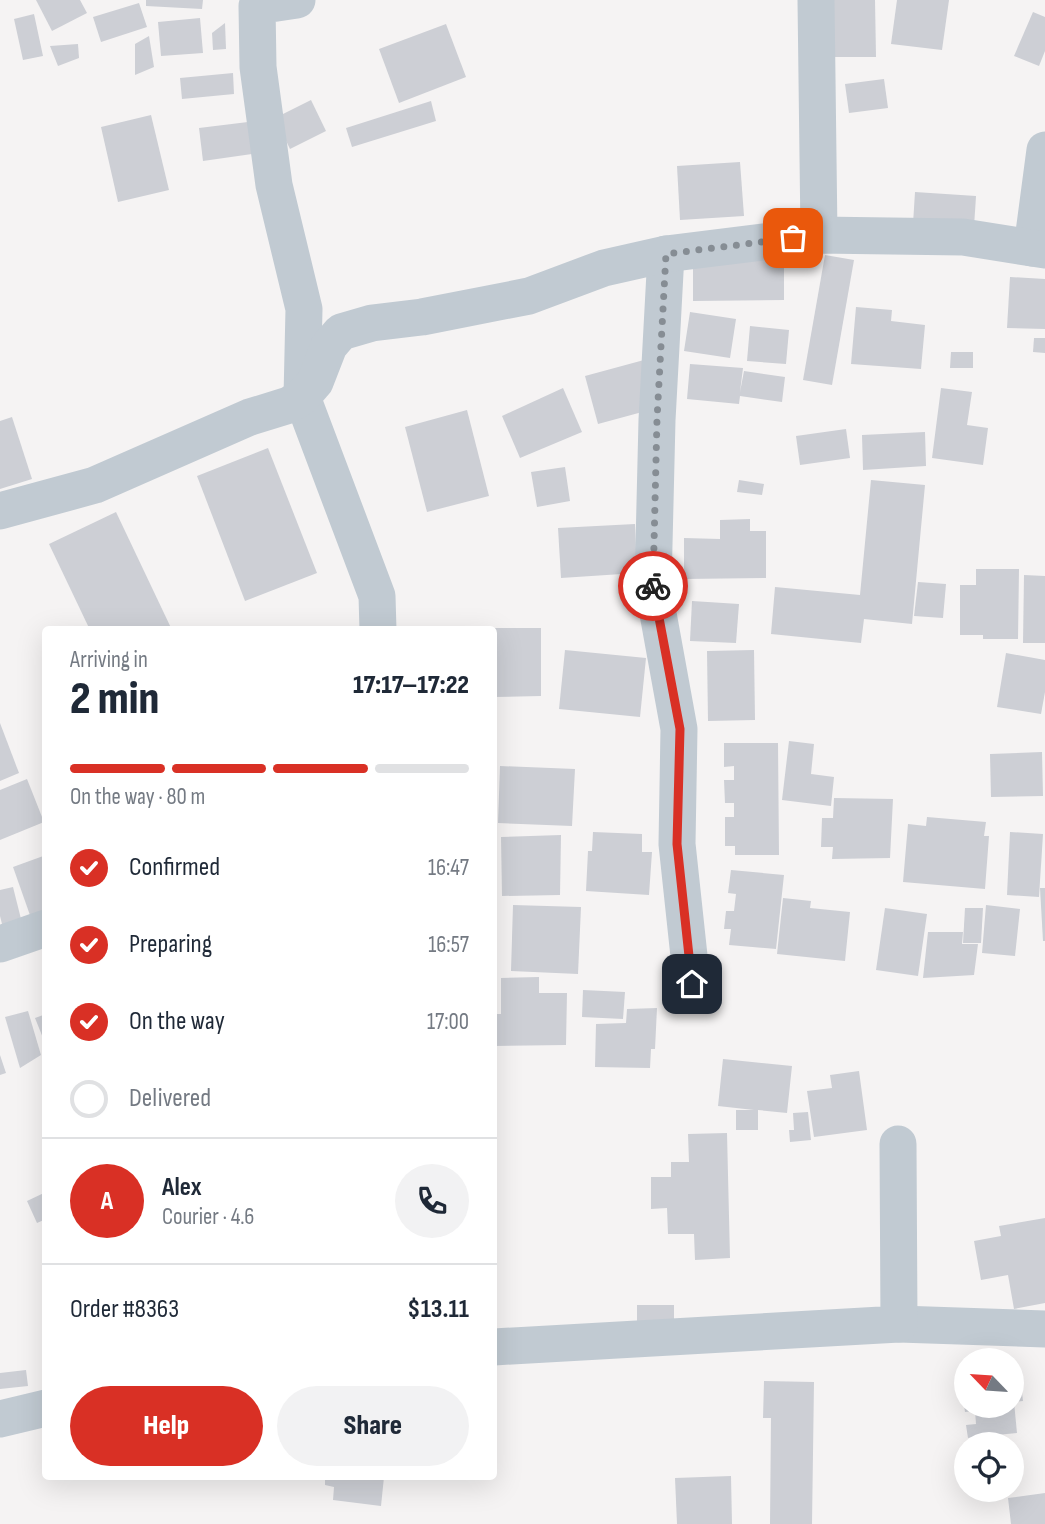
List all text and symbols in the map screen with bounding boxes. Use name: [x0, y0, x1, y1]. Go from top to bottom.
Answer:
pin: [763, 208, 823, 268]
icon: bag: [774, 219, 812, 257]
courier: [618, 551, 688, 621]
icon: bike: [634, 567, 672, 605]
text: Arriving in: [70, 646, 148, 674]
text: 17:17–17:22: [353, 670, 469, 701]
text: 2 min: [70, 672, 159, 727]
text: On the way · 80 m: [70, 783, 205, 811]
icon: check: [70, 849, 108, 887]
text: Confirmed: [129, 852, 220, 883]
text: 16:47: [428, 854, 469, 882]
icon: check: [70, 926, 108, 964]
text: Preparing: [129, 929, 212, 960]
text: 16:57: [428, 931, 469, 959]
pin: [662, 954, 722, 1014]
icon: home: [673, 965, 711, 1003]
icon: check: [70, 1003, 108, 1041]
text: On the way: [129, 1006, 225, 1037]
text: 17:00: [427, 1008, 469, 1036]
text: Delivered: [129, 1083, 211, 1114]
button: phone: [395, 1164, 469, 1238]
text: Alex: [162, 1172, 202, 1203]
text: A: [101, 1186, 113, 1217]
text: Courier · 4.6: [162, 1203, 254, 1231]
text: Order #8363: [70, 1294, 179, 1325]
text: $13.11: [407, 1294, 469, 1325]
north arrow: [954, 1348, 1024, 1418]
map controls: [954, 1348, 1024, 1502]
button: Help: [70, 1386, 263, 1466]
button: Share: [277, 1386, 469, 1466]
button: locate: [954, 1432, 1024, 1502]

